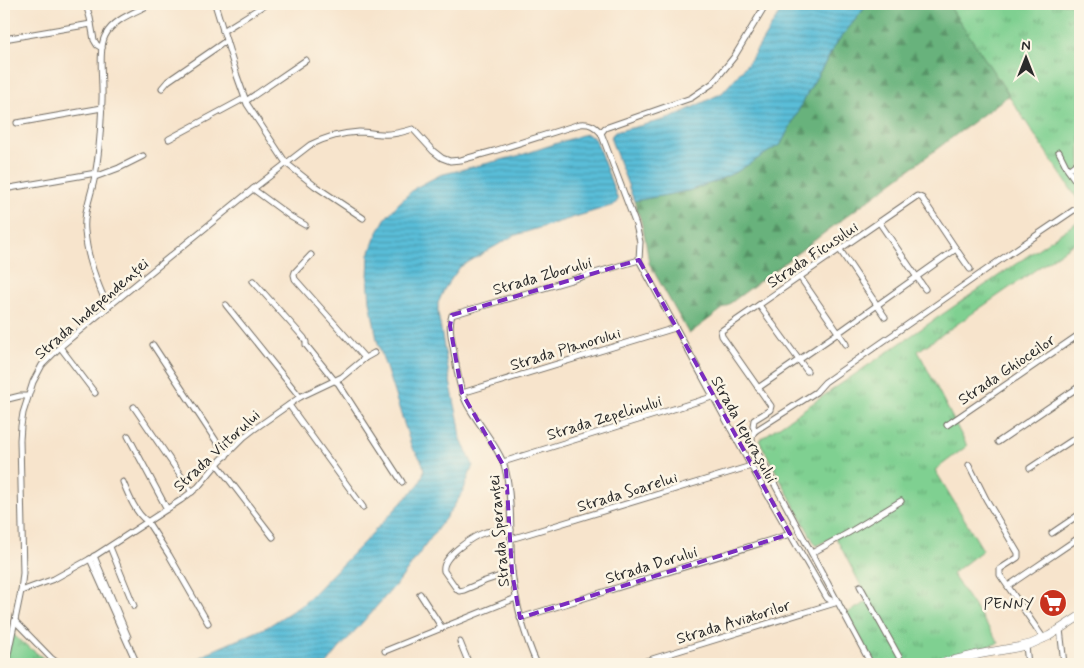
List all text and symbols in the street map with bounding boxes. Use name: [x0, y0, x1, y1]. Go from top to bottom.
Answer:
north arrow: [1002, 32, 1052, 82]
text: N: [1021, 37, 1031, 55]
street label: Strada Ficusului: [763, 217, 863, 294]
street label: Strada Zborului: [490, 252, 595, 301]
street label: Strada Independenței: [30, 254, 154, 365]
street label: Strada Planorului: [507, 323, 624, 376]
street label: Strada Ghioceilor: [954, 330, 1060, 411]
street label: Strada Iepurașului: [706, 372, 782, 487]
street label: Strada Zepelinului: [544, 391, 665, 446]
street label: Strada Viitorului: [169, 405, 265, 497]
street label: Strada Soarelui: [575, 467, 681, 518]
street label: Strada Speranței: [484, 474, 515, 588]
street label: Strada Dorului: [603, 541, 700, 589]
supermarket icon: PENNY: [1038, 588, 1068, 618]
place label: PENNY: [983, 594, 1034, 615]
street label: Strada Aviatorilor: [674, 595, 793, 650]

